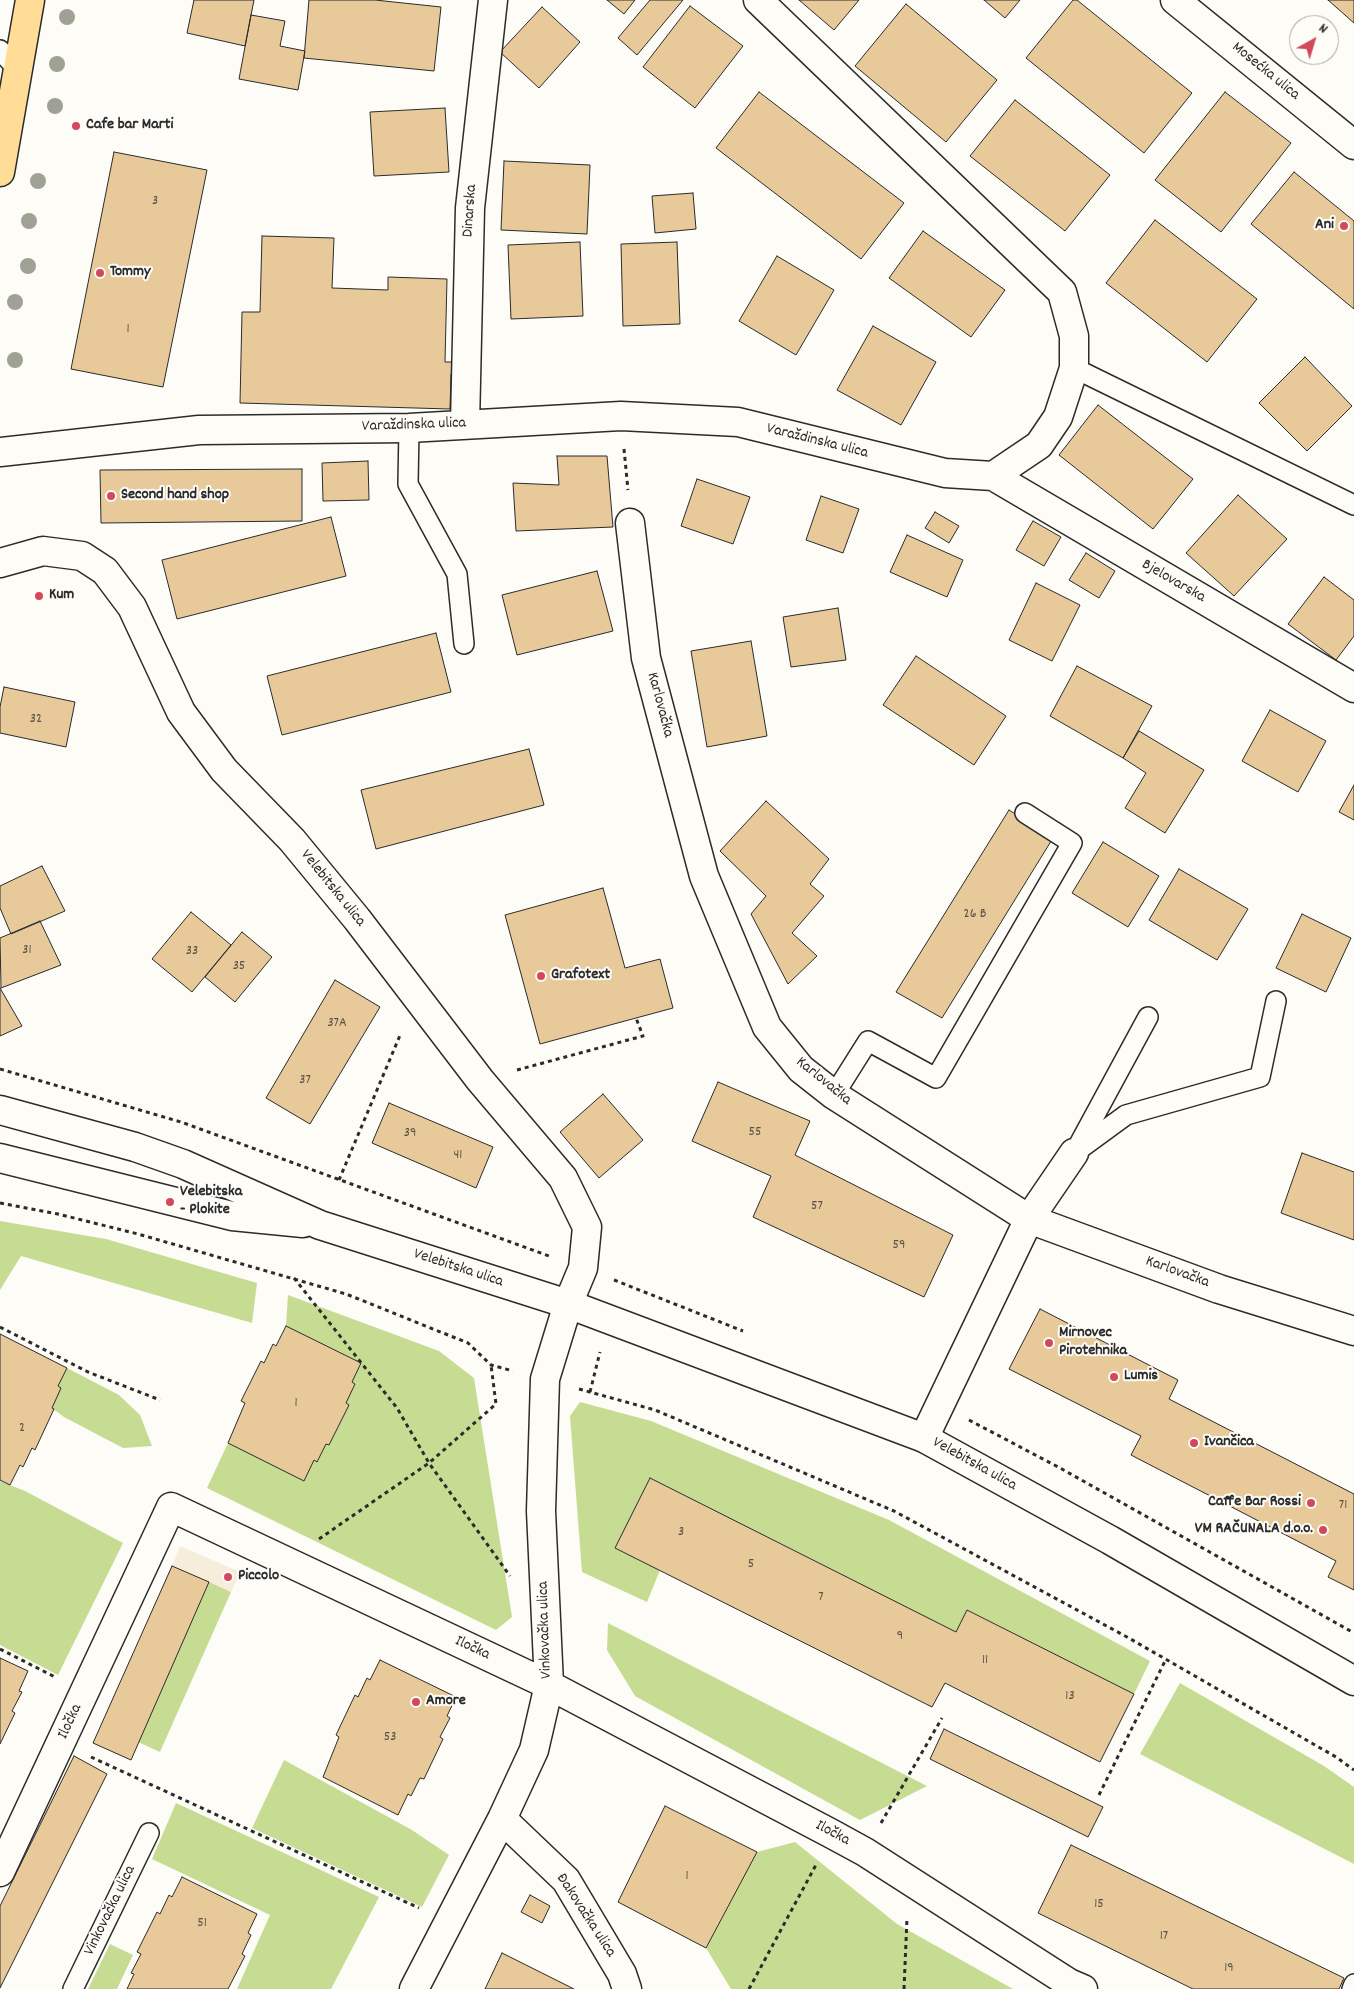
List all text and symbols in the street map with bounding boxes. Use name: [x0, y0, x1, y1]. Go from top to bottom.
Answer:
north arrow: [1289, 15, 1339, 65]
text: N: [1314, 19, 1332, 39]
street label: Mosećka ulica: [1227, 39, 1303, 105]
place label: Cafe bar Marti: [86, 116, 173, 136]
marker: Cafe bar Marti: [70, 120, 82, 132]
street label: Dinarska: [460, 184, 482, 238]
house number: 3: [152, 194, 158, 210]
place label: Ani: [1315, 216, 1334, 236]
marker: Ani: [1338, 220, 1350, 232]
place label: Tommy: [110, 263, 151, 283]
marker: Tommy: [94, 267, 106, 279]
house number: 1: [126, 322, 130, 338]
street label: Varaždinska ulica: [362, 415, 466, 437]
street label: Varaždinska ulica: [764, 420, 870, 464]
place label: Second hand shop: [121, 486, 229, 506]
marker: Second hand shop: [105, 490, 117, 502]
street label: Bjelovarska: [1138, 556, 1208, 608]
place label: Kum: [49, 586, 74, 606]
marker: Kum: [33, 590, 45, 602]
street label: Karlovačka: [641, 670, 677, 740]
house number: 32: [30, 712, 42, 728]
street label: Velebitska ulica: [295, 847, 369, 931]
house number: 26 B: [964, 907, 986, 923]
house number: 31: [22, 943, 32, 959]
house number: 33: [186, 944, 198, 960]
house number: 35: [233, 959, 245, 975]
place label: Grafotext: [551, 966, 610, 986]
marker: Grafotext: [535, 970, 547, 982]
house number: 37A: [327, 1016, 347, 1032]
street label: Karlovačka: [791, 1054, 855, 1110]
house number: 37: [299, 1073, 311, 1089]
house number: 55: [749, 1125, 761, 1141]
house number: 39: [404, 1126, 416, 1142]
house number: 41: [454, 1148, 462, 1164]
place label: Velebitska - Plokite: [180, 1183, 242, 1221]
marker: Velebitska - Plokite: [164, 1196, 176, 1208]
house number: 57: [811, 1199, 823, 1215]
house number: 59: [893, 1238, 905, 1254]
street label: Velebitska ulica: [411, 1245, 505, 1293]
street label: Karlovačka: [1143, 1253, 1211, 1293]
place label: Mirnovec Pirotehnika: [1059, 1324, 1127, 1362]
marker: Mirnovec Pirotehnika: [1043, 1337, 1055, 1349]
place label: Lumis: [1124, 1367, 1158, 1387]
marker: Lumis: [1108, 1371, 1120, 1383]
house number: 1: [294, 1396, 298, 1412]
house number: 2: [19, 1421, 25, 1437]
place label: Ivančica: [1204, 1433, 1254, 1453]
street label: Velebitska ulica: [929, 1434, 1019, 1496]
marker: Ivančica: [1188, 1437, 1200, 1449]
place label: Caffe Bar Rossi: [1208, 1493, 1301, 1513]
marker: Caffe Bar Rossi: [1305, 1497, 1317, 1509]
house number: 71: [1339, 1498, 1347, 1514]
place label: VM RAČUNALA d.o.o.: [1195, 1520, 1313, 1540]
marker: VM RAČUNALA d.o.o.: [1317, 1524, 1329, 1536]
house number: 3: [678, 1525, 684, 1541]
house number: 5: [748, 1557, 754, 1573]
place label: Piccolo: [238, 1567, 279, 1587]
marker: Piccolo: [222, 1571, 234, 1583]
street label: Vinkovačka ulica: [535, 1581, 557, 1679]
house number: 7: [818, 1590, 824, 1606]
house number: 9: [897, 1629, 903, 1645]
street label: Iločka: [451, 1633, 493, 1665]
house number: 11: [982, 1653, 988, 1669]
house number: 13: [1065, 1689, 1075, 1705]
place label: Amore: [426, 1692, 466, 1712]
marker: Amore: [410, 1696, 422, 1708]
street label: Iločka: [55, 1701, 87, 1743]
house number: 53: [384, 1730, 396, 1746]
street label: Iločka: [811, 1817, 853, 1851]
street label: Vinkovačka ulica: [81, 1863, 141, 1959]
house number: 1: [685, 1869, 689, 1885]
street label: Đakovačka ulica: [551, 1871, 619, 1961]
house number: 15: [1094, 1897, 1104, 1913]
house number: 51: [197, 1916, 207, 1932]
house number: 17: [1160, 1929, 1168, 1945]
house number: 19: [1224, 1961, 1234, 1977]

